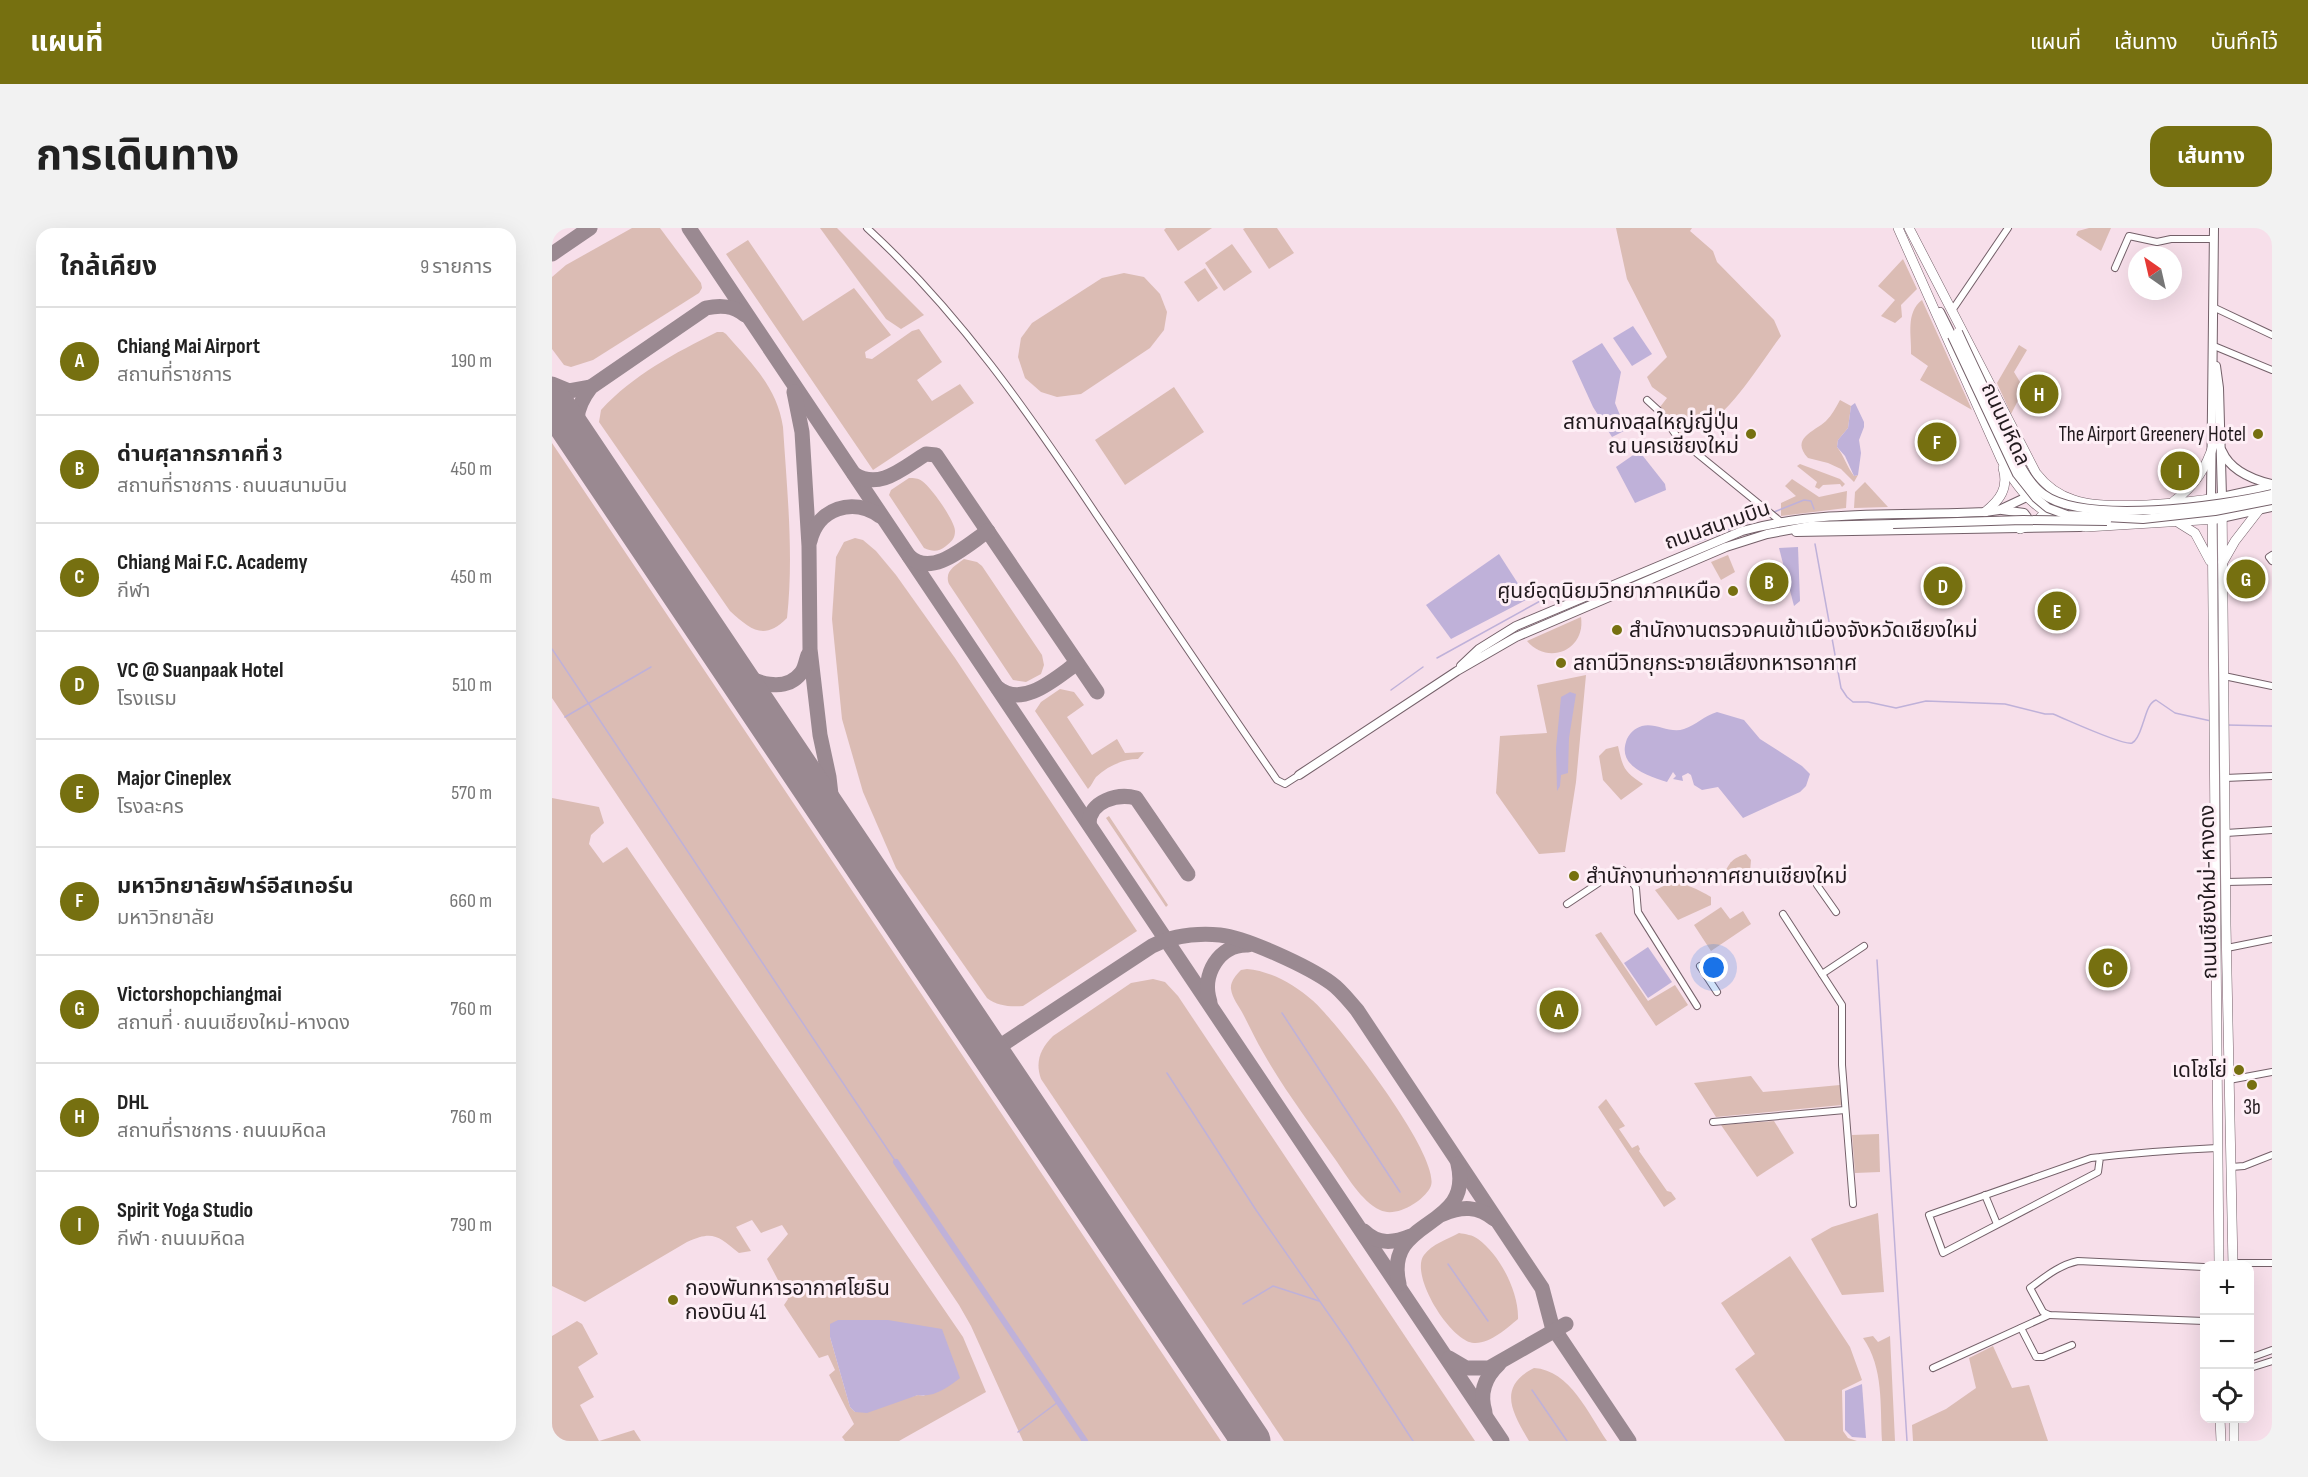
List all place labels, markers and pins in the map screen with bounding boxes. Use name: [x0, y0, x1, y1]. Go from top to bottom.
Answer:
pin: H: [2020, 372, 2058, 416]
place label: สถานกงสุลใหญ่ญี่ปุ่น ณ นครเชียงใหม่: [1563, 407, 1739, 459]
pin: F: [1918, 420, 1956, 464]
place label: The Airport Greenery Hotel: [2058, 422, 2246, 447]
marker: สถานกงสุลใหญ่ญี่ปุ่น ณ นครเชียงใหม่: [1744, 427, 1758, 441]
marker: The Airport Greenery Hotel: [2251, 427, 2265, 441]
pin: I: [2160, 448, 2200, 494]
pin: G: [2226, 556, 2266, 602]
pin: B: [1750, 560, 1788, 604]
pin: D: [1924, 564, 1962, 608]
place label: ศูนย์อุตุนิยมวิทยาภาคเหนือ: [1497, 579, 1721, 604]
marker: ศูนย์อุตุนิยมวิทยาภาคเหนือ: [1726, 584, 1740, 598]
pin: E: [2038, 588, 2076, 634]
place label: สำนักงานตรวจคนเข้าเมืองจังหวัดเชียงใหม่: [1629, 618, 1978, 643]
marker: สำนักงานตรวจคนเข้าเมืองจังหวัดเชียงใหม่: [1610, 623, 1624, 637]
place label: สถานีวิทยุกระจายเสียงทหารอากาศ: [1573, 651, 1857, 676]
marker: สถานีวิทยุกระจายเสียงทหารอากาศ: [1554, 656, 1568, 670]
place label: สำนักงานท่าอากาศยานเชียงใหม่: [1586, 864, 1847, 889]
marker: สำนักงานท่าอากาศยานเชียงใหม่: [1567, 869, 1581, 883]
pin: C: [2088, 946, 2128, 990]
pin: A: [1540, 988, 1578, 1032]
place label: เดโชโย่: [2172, 1058, 2227, 1083]
marker: เดโชโย่: [2232, 1063, 2246, 1077]
marker: 3b: [2245, 1078, 2259, 1092]
place label: 3b: [2243, 1095, 2261, 1120]
place label: กองพันทหารอากาศโยธิน กองบิน 41: [685, 1276, 890, 1325]
marker: กองพันทหารอากาศโยธิน กองบิน 41: [666, 1293, 680, 1307]

